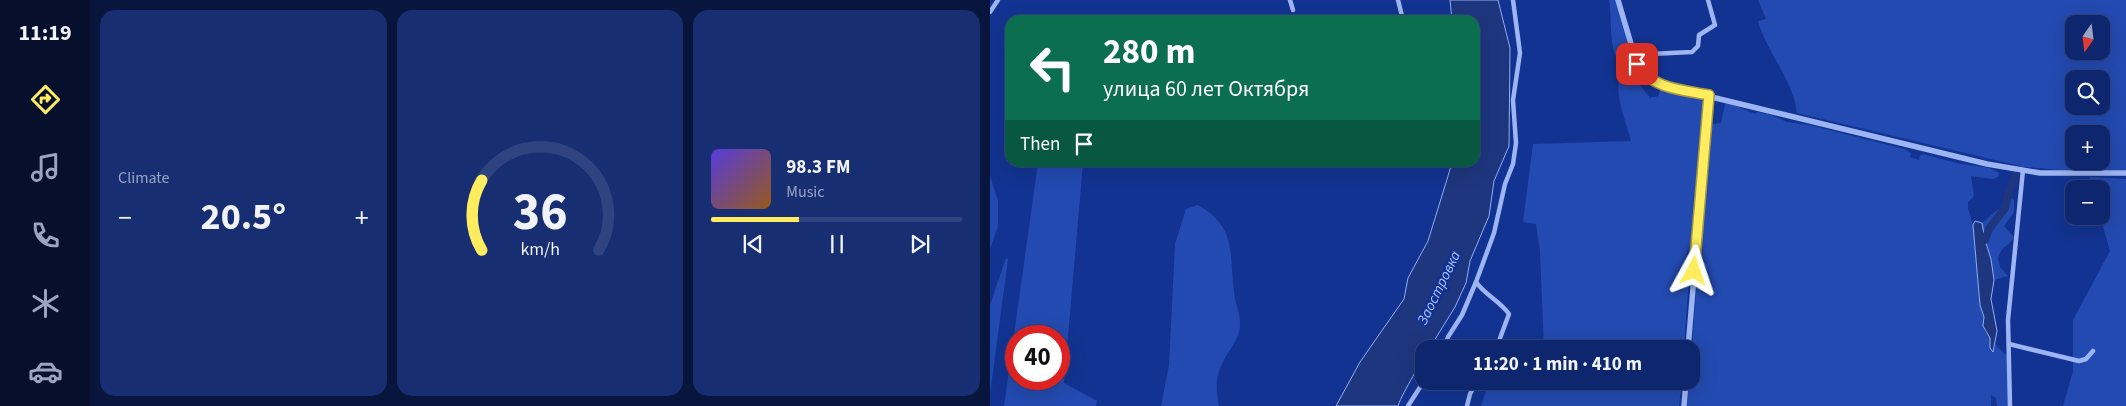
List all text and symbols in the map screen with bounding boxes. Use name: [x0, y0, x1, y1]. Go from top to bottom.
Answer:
north arrow: [2065, 15, 2110, 60]
map controls: [2065, 15, 2110, 225]
text: 11:19: [18, 17, 72, 49]
text: 280 m: [1103, 27, 1195, 77]
icon: left: [1020, 35, 1085, 100]
pin: [1616, 43, 1658, 85]
icon: arrive: [1623, 50, 1651, 78]
button: search: [2065, 70, 2110, 115]
text: улица 60 лет Октября: [1103, 73, 1309, 105]
icon: directions: [28, 82, 63, 117]
button: +: [2065, 125, 2110, 170]
icon: arrive: [1070, 130, 1098, 158]
text: Then: [1020, 131, 1060, 158]
icon: music: [28, 150, 63, 185]
text: 98.3 FM: [786, 154, 850, 181]
text: Climate: [118, 167, 169, 189]
text: 36: [513, 176, 567, 250]
button: −: [2065, 180, 2110, 225]
text: Music: [786, 181, 825, 203]
text: 20.5°: [201, 190, 286, 244]
text: −: [118, 198, 132, 238]
text: +: [355, 198, 369, 238]
icon: phone: [28, 218, 63, 253]
icon: previous: [739, 230, 767, 258]
icon: pause: [823, 230, 851, 258]
icon: next: [906, 230, 934, 258]
text: km/h: [520, 237, 560, 262]
position arrow: [1667, 244, 1719, 296]
water label: Заостровка: [1412, 247, 1466, 329]
icon: climate: [28, 286, 63, 321]
speed limit sign: 40: [1005, 325, 1070, 390]
text: 11:20 · 1 min · 410 m: [1473, 351, 1642, 378]
icon: car: [28, 354, 63, 389]

